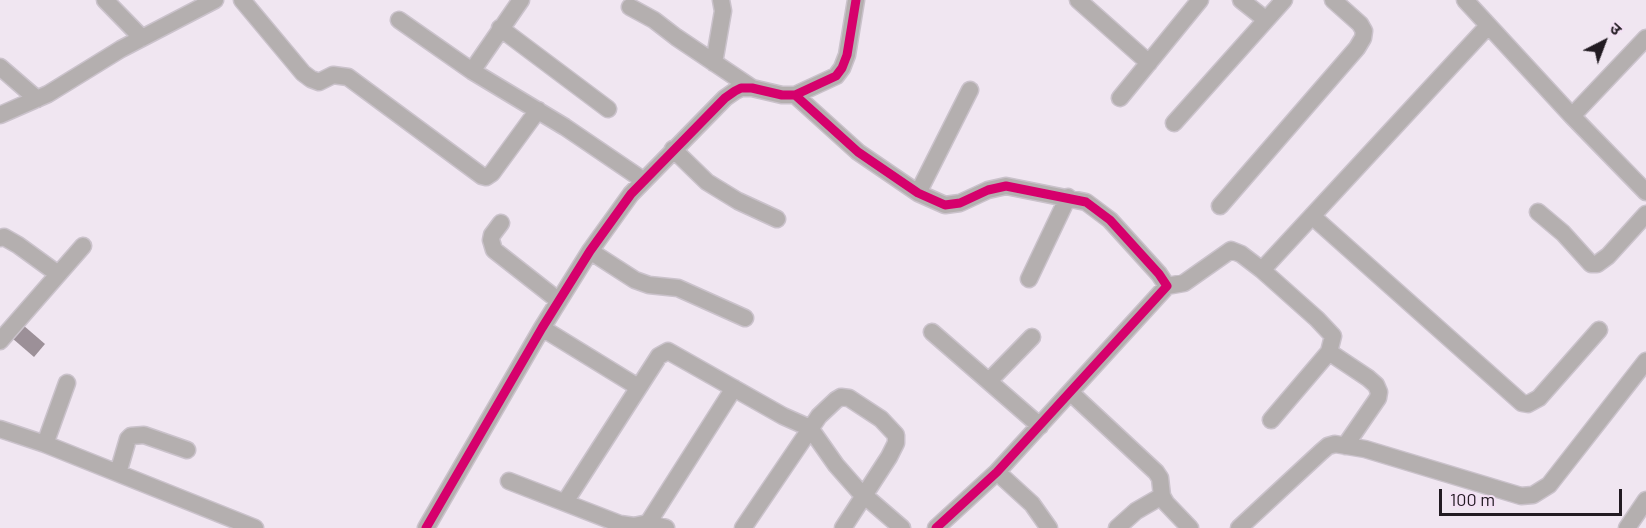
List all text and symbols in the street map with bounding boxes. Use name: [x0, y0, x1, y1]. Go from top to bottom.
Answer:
north arrow: [1574, 12, 1634, 72]
text: उ: [1607, 18, 1626, 38]
scale bar: [1442, 477, 1625, 515]
text: 100 m: [1450, 488, 1495, 510]

